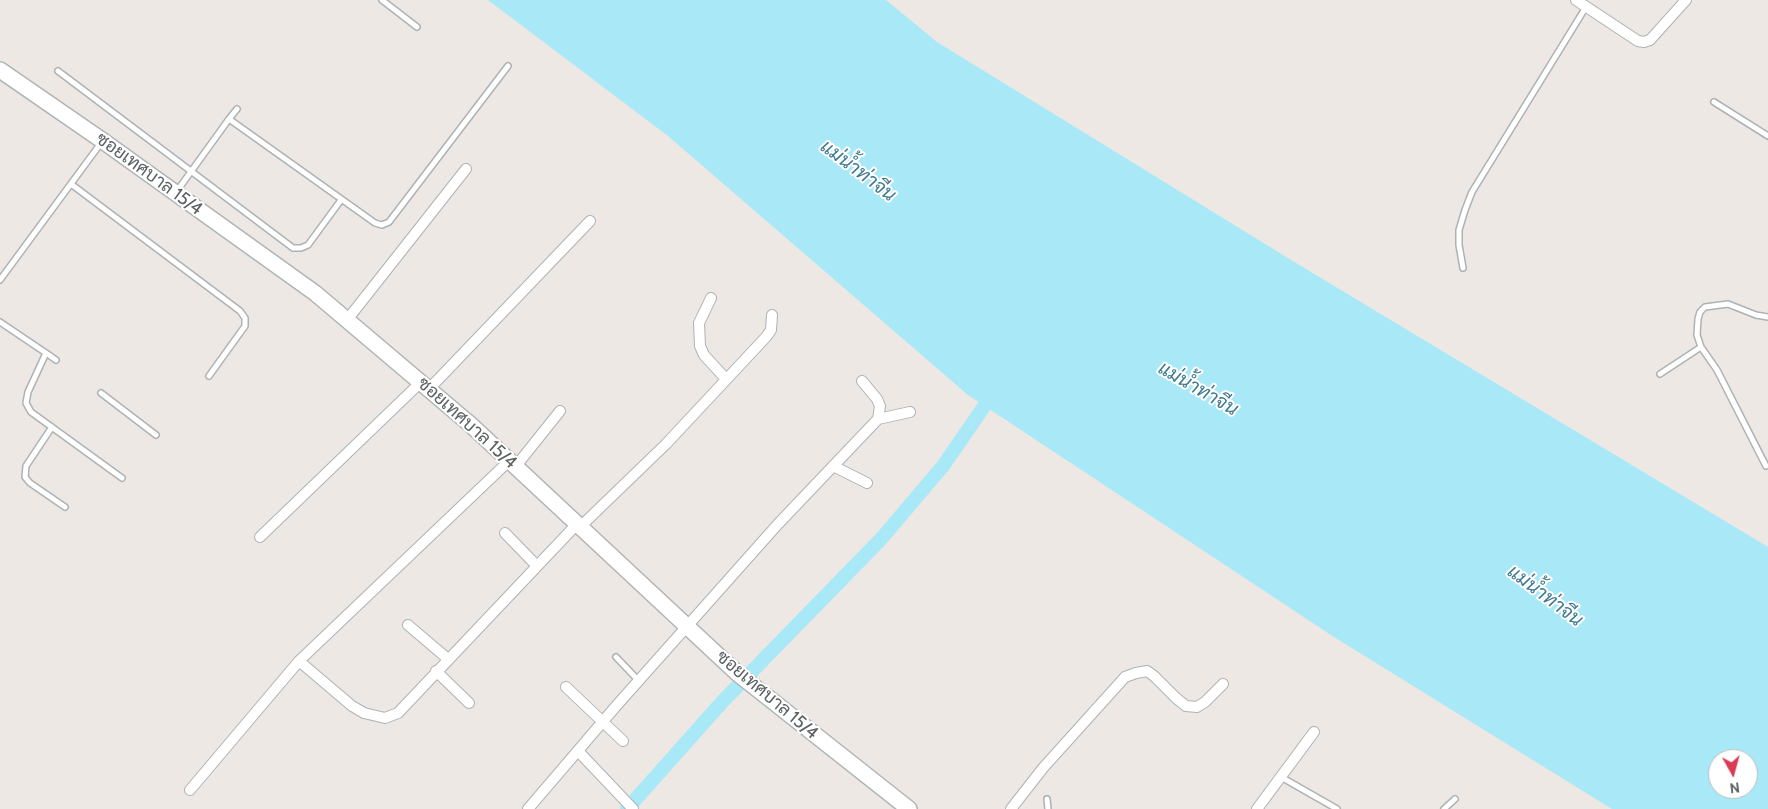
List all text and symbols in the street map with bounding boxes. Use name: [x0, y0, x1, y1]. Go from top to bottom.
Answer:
street label: ซอยเทศบาล 15/4: [92, 128, 206, 220]
water label: แม่น้ำท่าจีน: [816, 135, 900, 207]
water label: แม่น้ำท่าจีน: [1154, 357, 1242, 421]
street label: ซอยเทศบาล 15/4: [413, 373, 521, 473]
water label: แม่น้ำท่าจีน: [1503, 560, 1587, 632]
street label: ซอยเทศบาล 15/4: [712, 646, 822, 744]
north arrow: [1708, 749, 1758, 799]
text: N: [1729, 778, 1741, 797]

